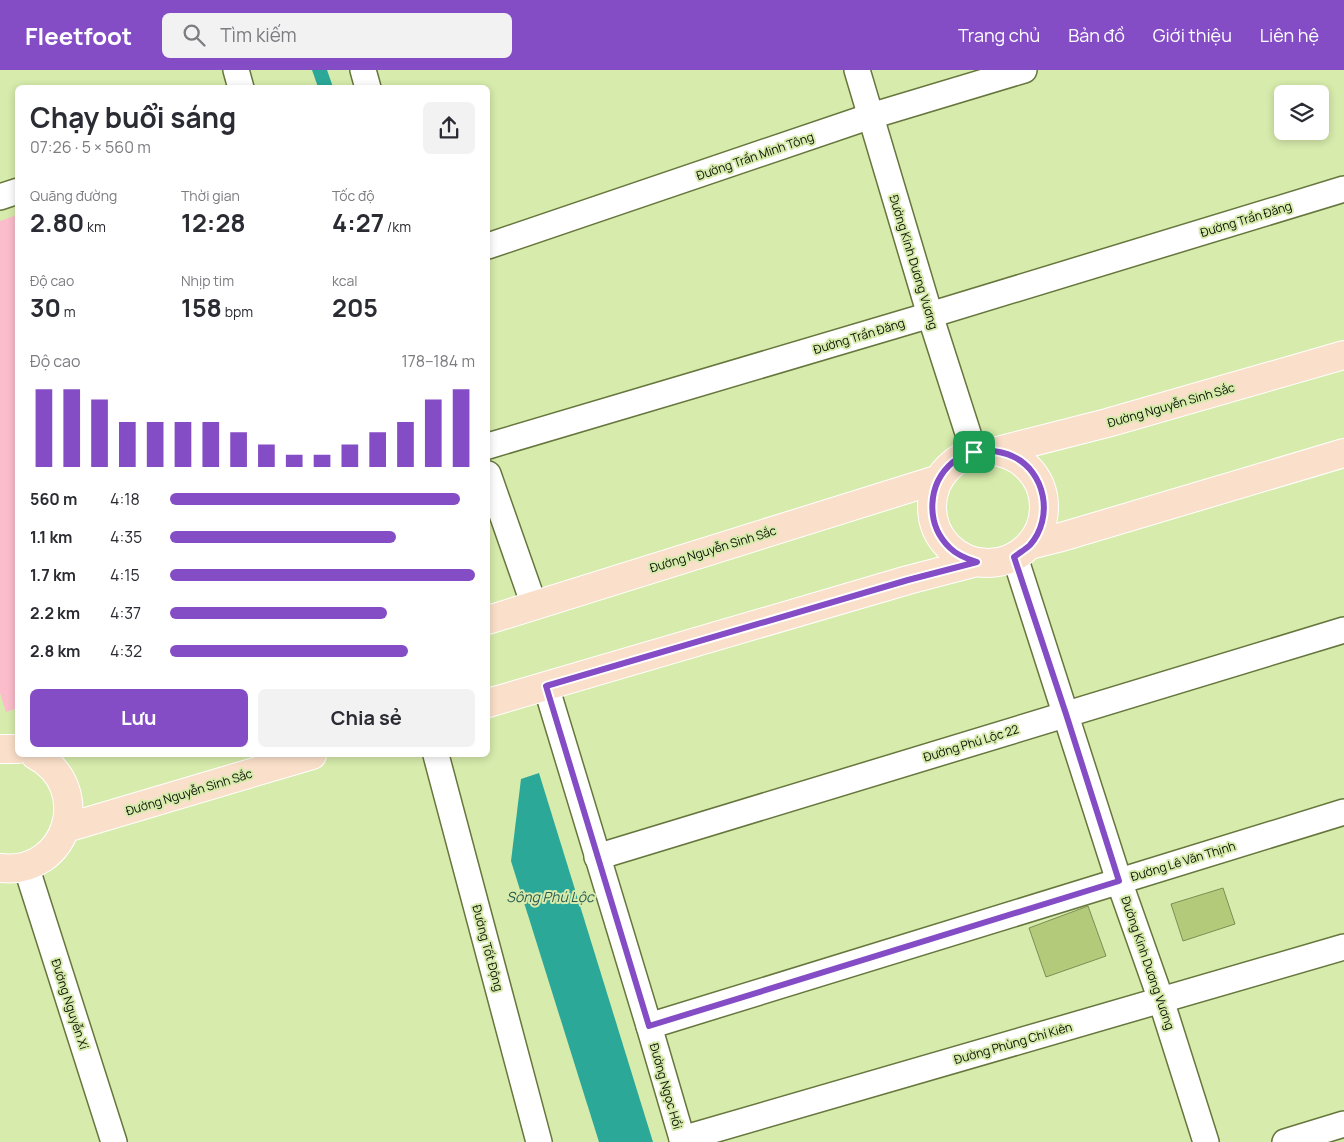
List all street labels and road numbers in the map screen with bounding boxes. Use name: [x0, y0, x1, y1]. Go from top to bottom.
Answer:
street label: Đường Trần Minh Tông: [694, 128, 816, 184]
street label: Đường Kinh Dương Vương: [885, 193, 943, 331]
street label: Đường Trần Đăng: [1198, 197, 1294, 241]
street label: Đường Trần Đăng: [811, 314, 907, 358]
street label: Đường Nguyễn Sinh Sắc: [1105, 379, 1237, 431]
street label: Đường Nguyễn Sinh Sắc: [648, 522, 779, 576]
street label: Đường Phú Lộc 22: [921, 720, 1021, 766]
street label: Đường Nguyễn Sinh Sắc: [124, 765, 255, 819]
street label: Đường Lê Văn Thịnh: [1128, 837, 1238, 885]
street label: Đường Kinh Dương Vương: [1117, 894, 1179, 1032]
street label: Đường Tốt Động: [468, 903, 508, 993]
street label: Đường Nguyễn Xí: [47, 957, 93, 1052]
street label: Đường Phùng Chí Kiên: [952, 1018, 1074, 1068]
street label: Đường Ngọc Hồi: [646, 1041, 686, 1131]

